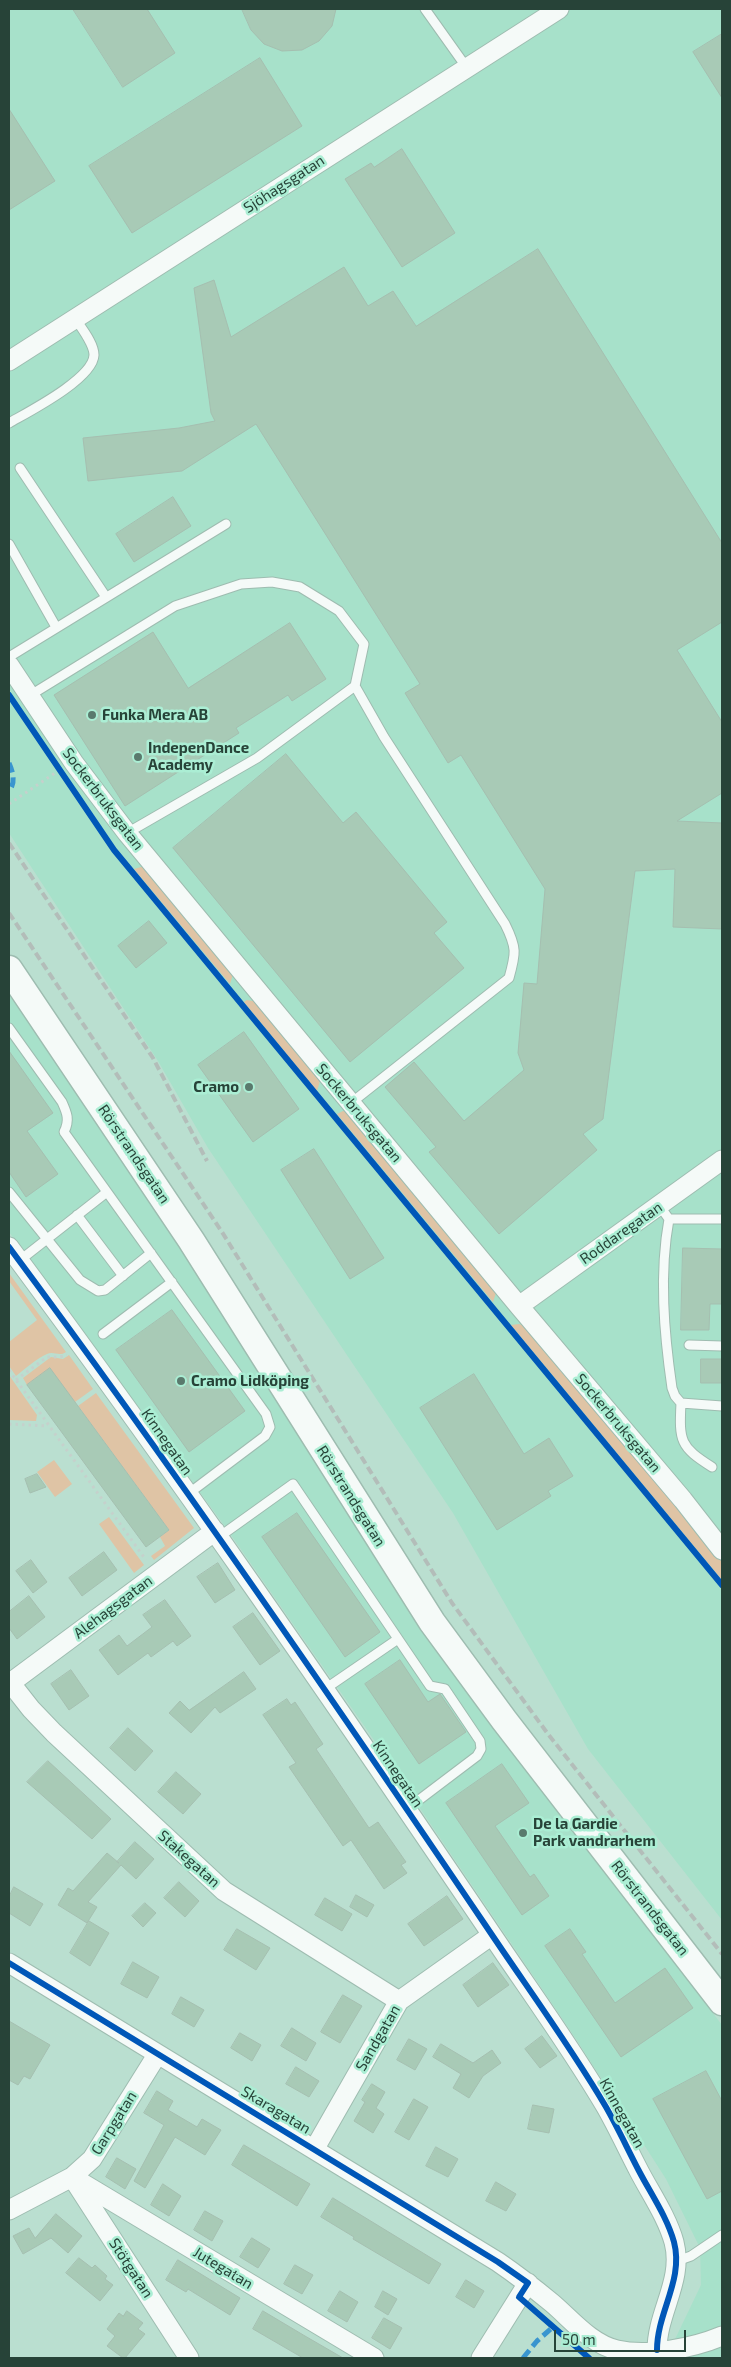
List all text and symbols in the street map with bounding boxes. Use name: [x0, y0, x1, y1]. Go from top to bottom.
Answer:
street label: Sjöhagsgatan: [240, 151, 328, 217]
place label: Funka Mera AB: [102, 706, 208, 724]
marker: Funka Mera AB: [86, 709, 98, 721]
place label: IndepenDance Academy: [148, 739, 249, 774]
street label: Sockerbruksgatan: [59, 744, 147, 854]
marker: IndepenDance Academy: [132, 751, 144, 763]
street label: Sockerbruksgatan: [312, 1060, 406, 1166]
place label: Cramo: [193, 1078, 239, 1096]
marker: Cramo: [243, 1081, 255, 1093]
street label: Rörstrandsgatan: [94, 1101, 174, 1207]
street label: Roddaregatan: [576, 1198, 666, 1268]
street label: Sockerbruksgatan: [571, 1370, 665, 1476]
place label: Cramo Lidköping: [191, 1372, 309, 1390]
marker: Cramo Lidköping: [175, 1375, 187, 1387]
street label: Kinnegatan: [137, 1405, 197, 1479]
street label: Rörstrandsgatan: [313, 1442, 389, 1550]
street label: Alehagsgatan: [70, 1572, 156, 1642]
street label: Kinnegatan: [369, 1737, 427, 1811]
place label: De la Gardie Park vandrarhem: [533, 1815, 656, 1850]
street label: Stakegatan: [154, 1827, 224, 1891]
marker: De la Gardie Park vandrarhem: [517, 1827, 529, 1839]
street label: Rörstrandsgatan: [607, 1857, 693, 1959]
street label: Sandgatan: [352, 2002, 404, 2074]
street label: Kinnegatan: [595, 2075, 649, 2151]
street label: Skaragatan: [238, 2082, 314, 2138]
street label: Garpgatan: [87, 2088, 141, 2158]
street label: Stötgatan: [105, 2235, 157, 2301]
street label: Jutegatan: [190, 2243, 256, 2293]
scale bar: [556, 2320, 688, 2352]
text: 50 m: [562, 2330, 596, 2348]

